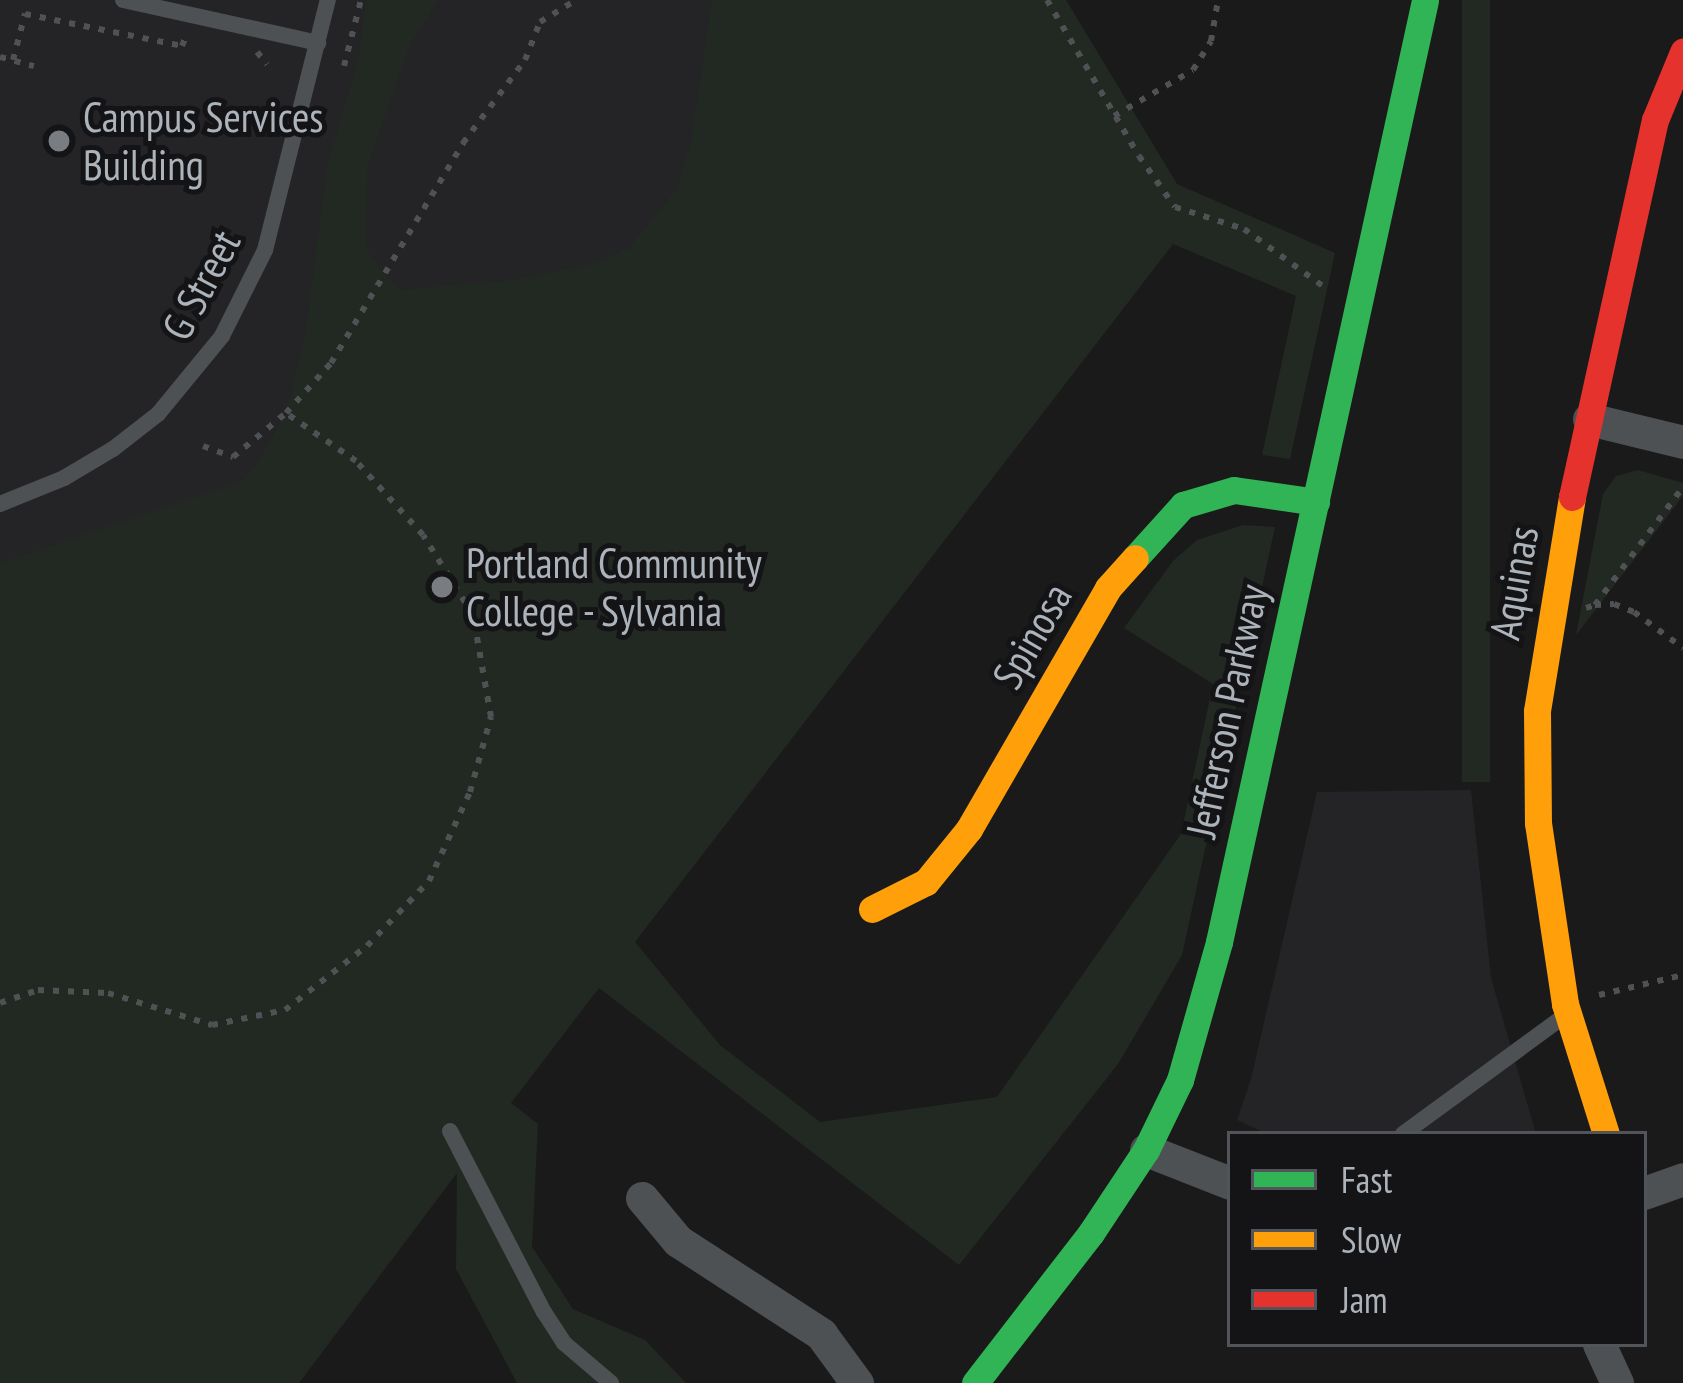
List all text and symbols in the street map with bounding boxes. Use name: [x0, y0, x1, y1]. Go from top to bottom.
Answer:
place label: Campus Services Building: [83, 92, 323, 190]
marker: Campus Services Building: [46, 128, 72, 154]
street label: G Street: [151, 222, 251, 348]
street label: Aquinas: [1479, 522, 1549, 644]
place label: Portland Community College - Sylvania: [466, 538, 762, 636]
marker: Portland Community College - Sylvania: [429, 574, 455, 600]
street label: Spinosa: [982, 574, 1082, 698]
street label: Jefferson Parkway: [1176, 580, 1278, 842]
legend: [1227, 1131, 1647, 1347]
text: Fast: [1341, 1156, 1392, 1203]
text: Slow: [1341, 1216, 1401, 1263]
text: Jam: [1341, 1276, 1388, 1323]

